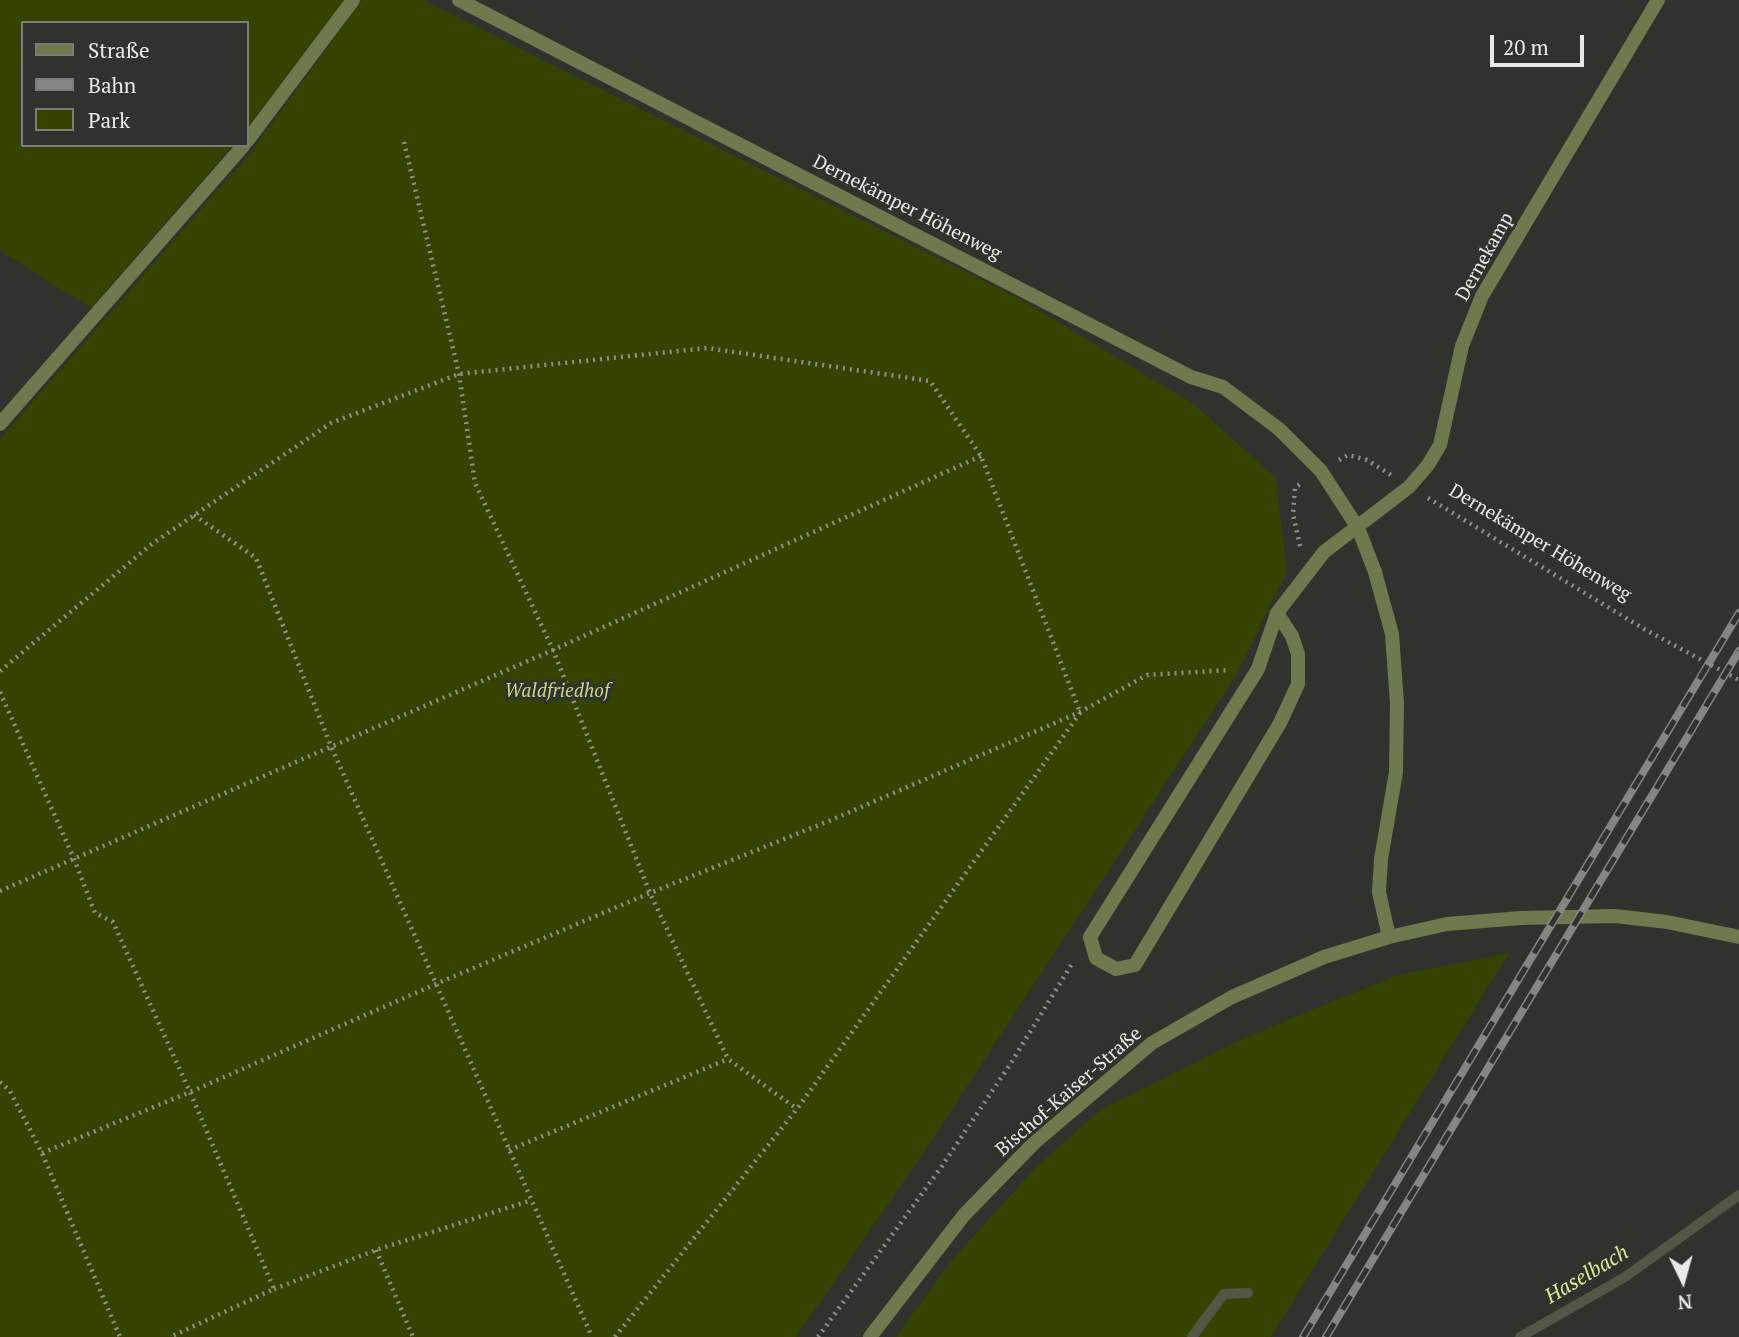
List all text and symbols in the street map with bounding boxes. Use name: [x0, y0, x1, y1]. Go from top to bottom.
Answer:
legend: [21, 21, 248, 147]
scale bar: [1494, 21, 1588, 65]
text: 20 m: [1503, 33, 1549, 61]
text: Straße: [88, 36, 150, 64]
text: Bahn: [88, 71, 136, 99]
text: Park: [88, 106, 130, 134]
street label: Dernekämper Höhenweg: [809, 150, 1005, 266]
street label: Dernekamp: [1451, 209, 1519, 305]
street label: Dernekämper Höhenweg: [1445, 479, 1635, 607]
park label: Waldfriedhof: [504, 681, 610, 703]
street label: Bischof-Kaiser-Straße: [991, 1022, 1147, 1162]
water label: Haselbach: [1541, 1240, 1633, 1310]
north arrow: [1648, 1246, 1718, 1316]
text: N: [1677, 1289, 1693, 1315]

